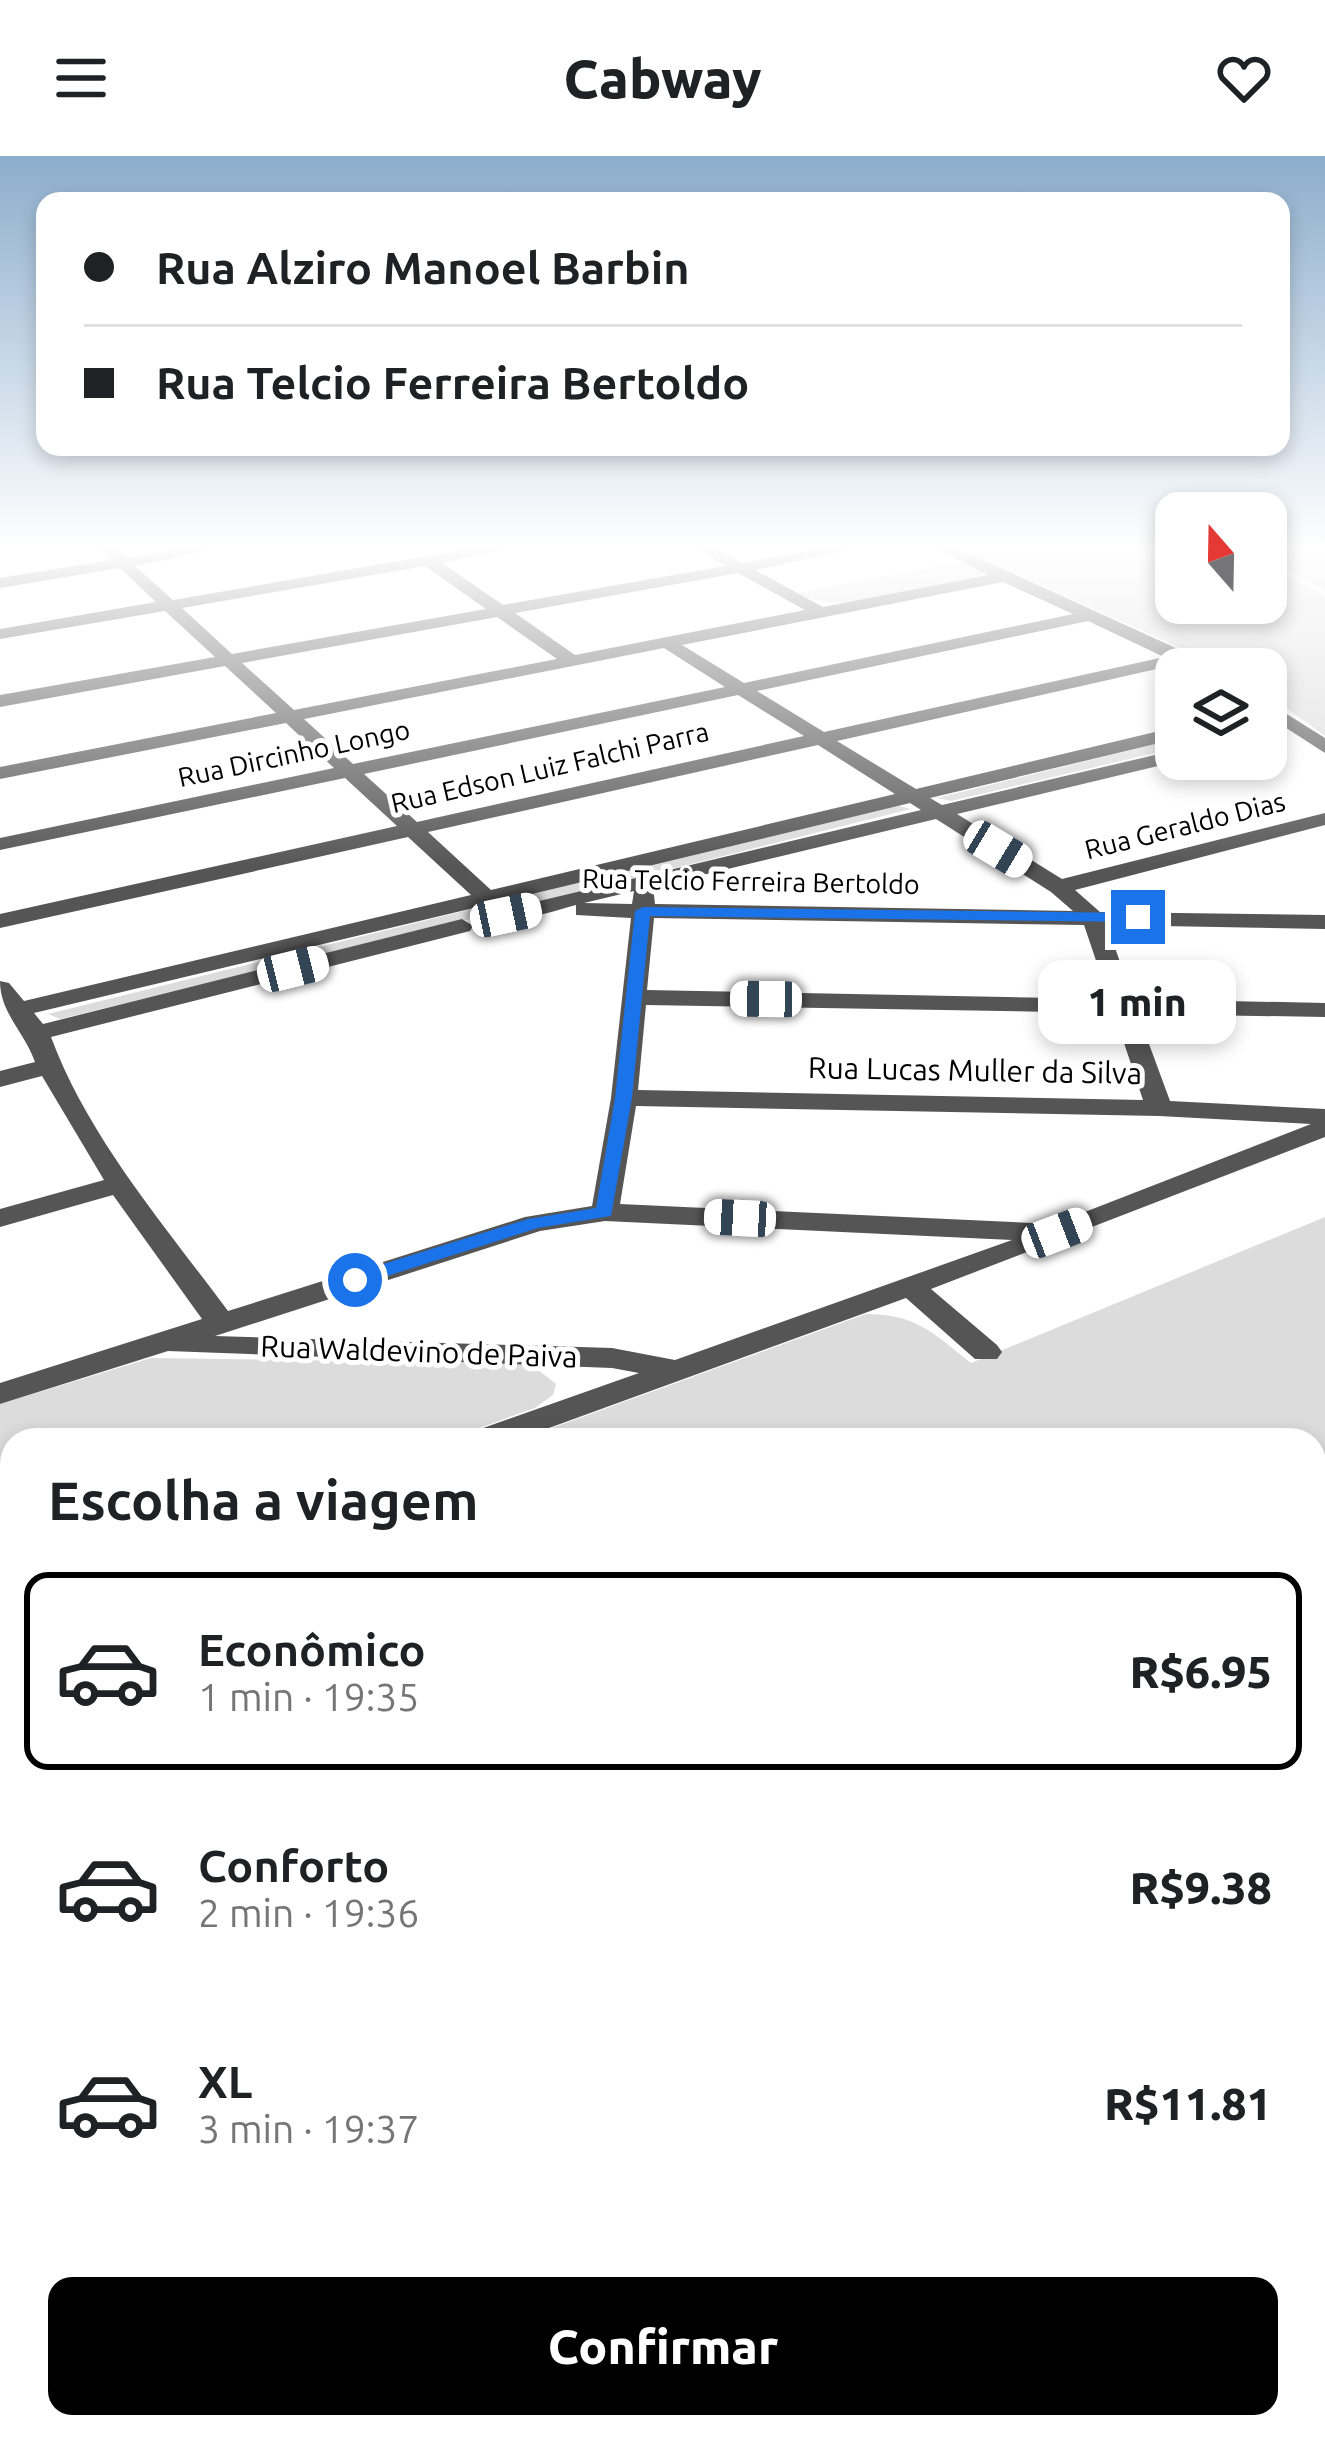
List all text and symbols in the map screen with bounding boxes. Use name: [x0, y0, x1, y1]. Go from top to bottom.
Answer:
icon: menu: [48, 45, 114, 111]
icon: heart: [1211, 45, 1277, 111]
text: Cabway: [564, 48, 761, 108]
text: Rua Alziro Manoel Barbin: [156, 242, 690, 293]
text: Rua Telcio Ferreira Bertoldo: [156, 357, 749, 408]
north arrow: [1155, 492, 1287, 624]
map controls: [1155, 492, 1287, 780]
button: layers: [1155, 648, 1287, 780]
street label: Rua Dircinho Longo: [175, 714, 413, 792]
street label: Rua Edson Luiz Falchi Parra: [388, 716, 712, 818]
street label: Rua Geraldo Dias: [1082, 786, 1288, 864]
car: [958, 815, 1038, 883]
street label: Rua Telcio Ferreira Bertoldo: [582, 863, 920, 899]
car: [467, 890, 545, 940]
route end: [1111, 890, 1165, 944]
car: [254, 943, 332, 995]
callout: 1 min: [1039, 959, 1237, 1043]
car: [730, 980, 802, 1018]
text: 1 min: [1087, 980, 1187, 1023]
street label: Rua Lucas Muller da Silva: [808, 1050, 1142, 1090]
car: [703, 1198, 777, 1238]
car: [1017, 1203, 1097, 1263]
route start: [328, 1253, 382, 1307]
street label: Rua Waldevino de Paiva: [260, 1328, 578, 1374]
text: Escolha a viagem: [48, 1470, 478, 1530]
icon: car: [54, 1617, 162, 1725]
text: Econômico: [198, 1624, 426, 1675]
text: R$6.95: [1129, 1646, 1272, 1697]
text: 1 min · 19:35: [198, 1675, 419, 1718]
icon: car: [54, 1833, 162, 1941]
text: Conforto: [198, 1840, 389, 1891]
text: R$9.38: [1129, 1862, 1272, 1913]
text: 2 min · 19:36: [198, 1891, 419, 1934]
icon: car: [54, 2049, 162, 2157]
text: XL: [198, 2056, 252, 2107]
text: R$11.81: [1104, 2078, 1272, 2129]
text: 3 min · 19:37: [198, 2107, 419, 2150]
button: Confirmar: [48, 2277, 1278, 2415]

